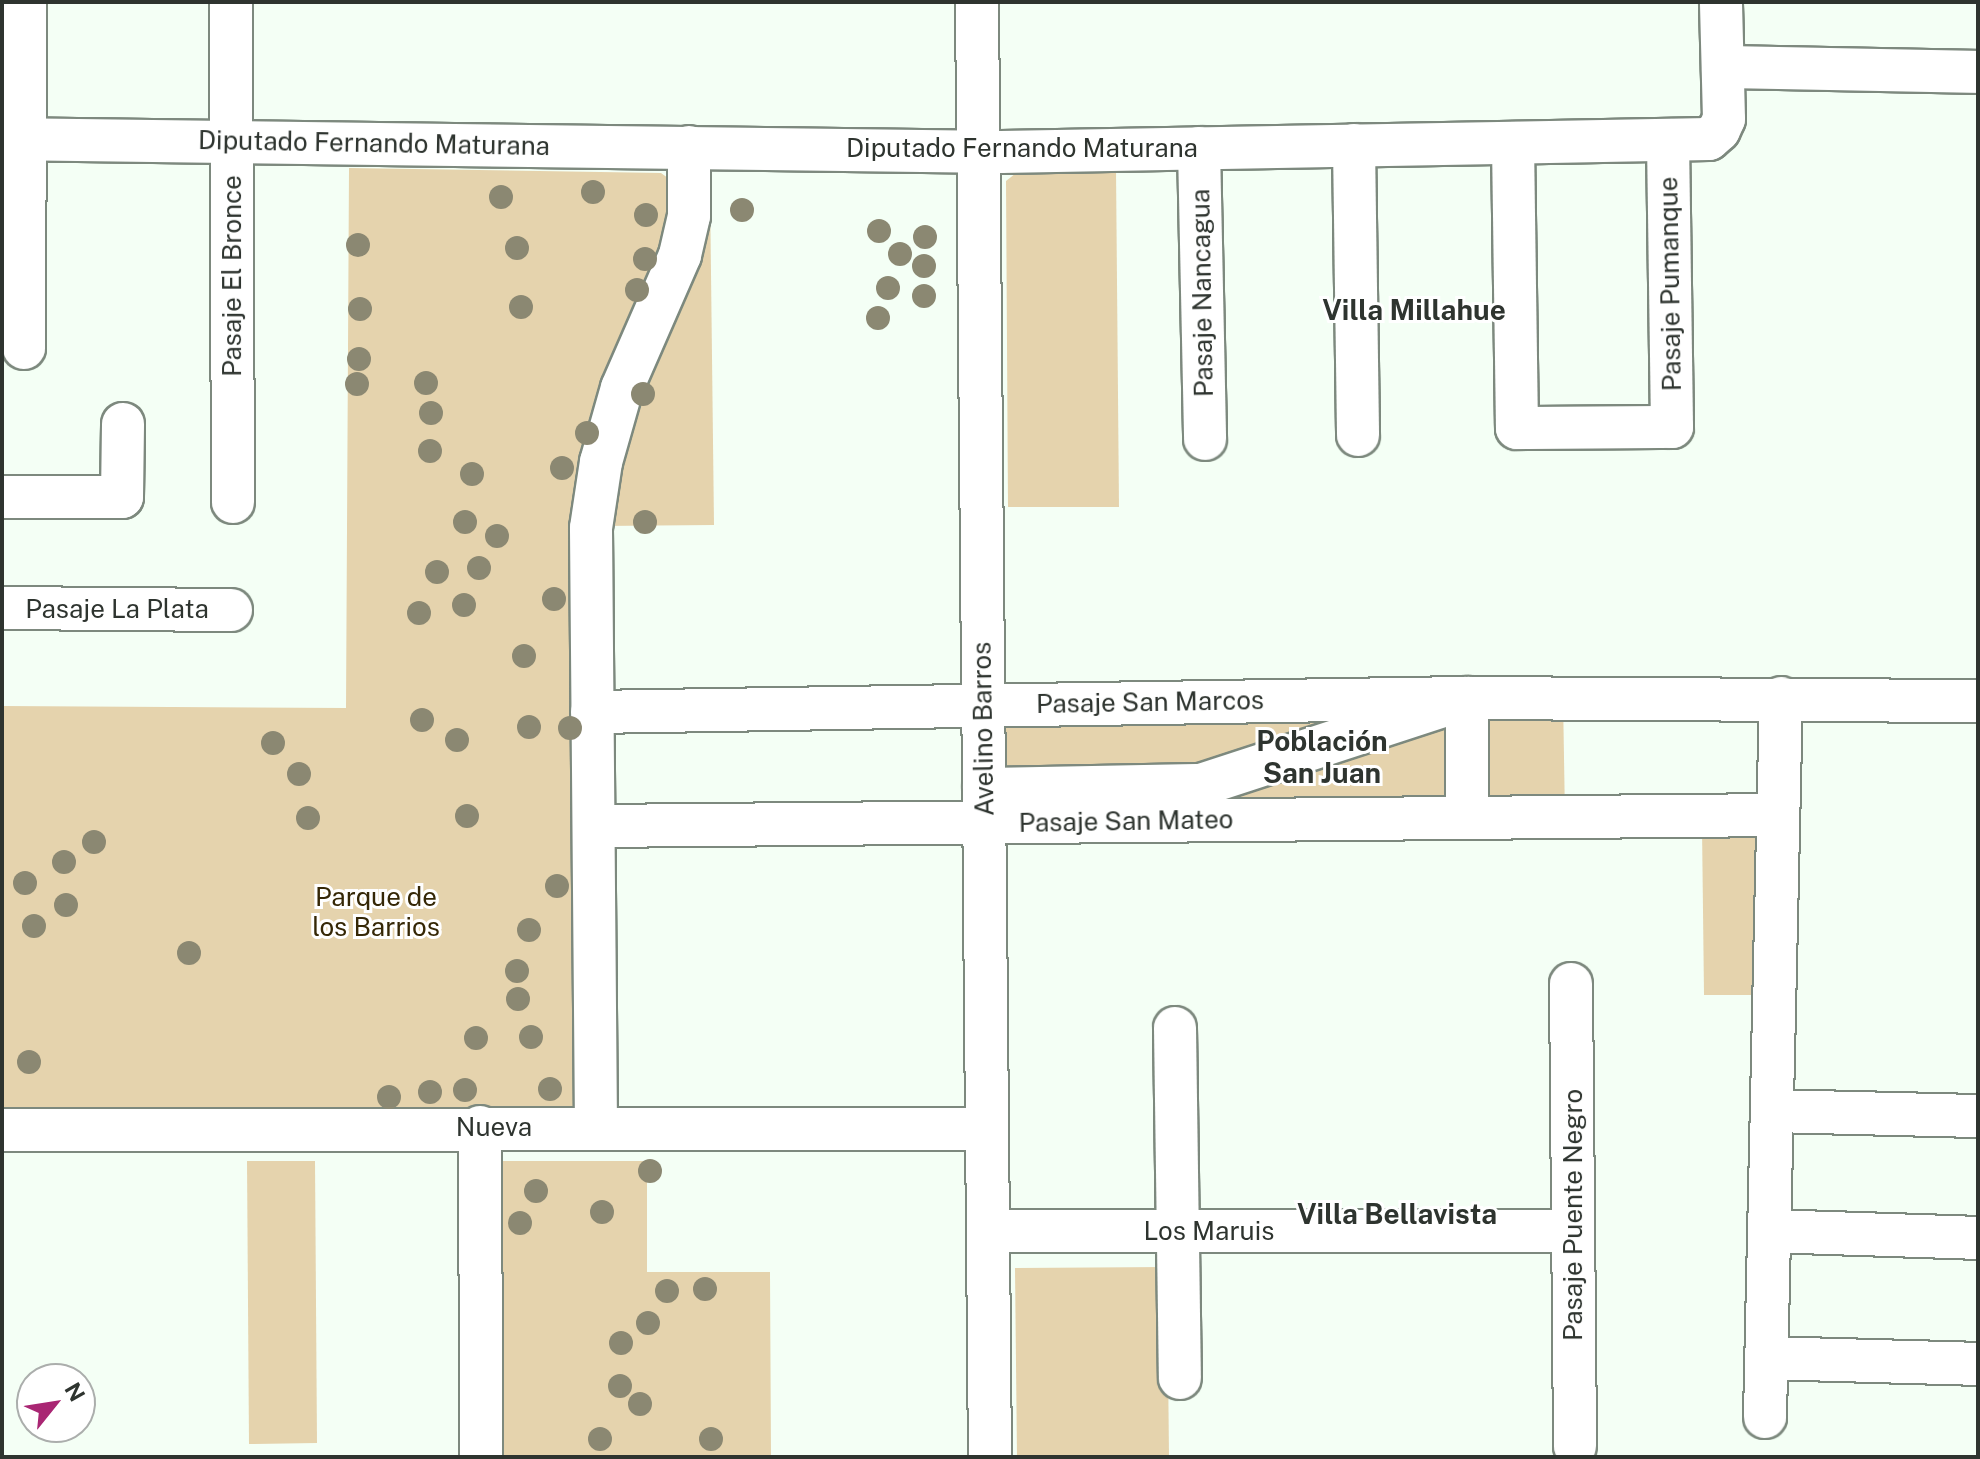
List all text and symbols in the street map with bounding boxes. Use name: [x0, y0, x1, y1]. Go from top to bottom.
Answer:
street label: Diputado Fernando Maturana: [198, 124, 550, 162]
street label: Diputado Fernando Maturana: [846, 132, 1198, 164]
street label: Pasaje El Bronce: [216, 175, 248, 377]
street label: Pasaje Pumanque: [1653, 176, 1687, 392]
street label: Pasaje Nancagua: [1185, 188, 1219, 398]
district label: Villa Millahue: [1322, 293, 1506, 327]
street label: Pasaje La Plata: [25, 593, 209, 625]
street label: Avelino Barros: [966, 641, 1000, 817]
street label: Pasaje San Marcos: [1036, 684, 1264, 720]
district label: Población San Juan: [1256, 724, 1388, 790]
street label: Pasaje San Mateo: [1018, 804, 1234, 838]
park label: Parque de los Barrios: [312, 881, 440, 942]
street label: Pasaje Puente Negro: [1557, 1089, 1589, 1341]
street label: Nueva: [456, 1111, 532, 1143]
district label: Villa Bellavista: [1297, 1197, 1497, 1231]
street label: Los Maruis: [1144, 1215, 1274, 1247]
north arrow: [16, 1363, 96, 1443]
text: N: [59, 1378, 91, 1406]

